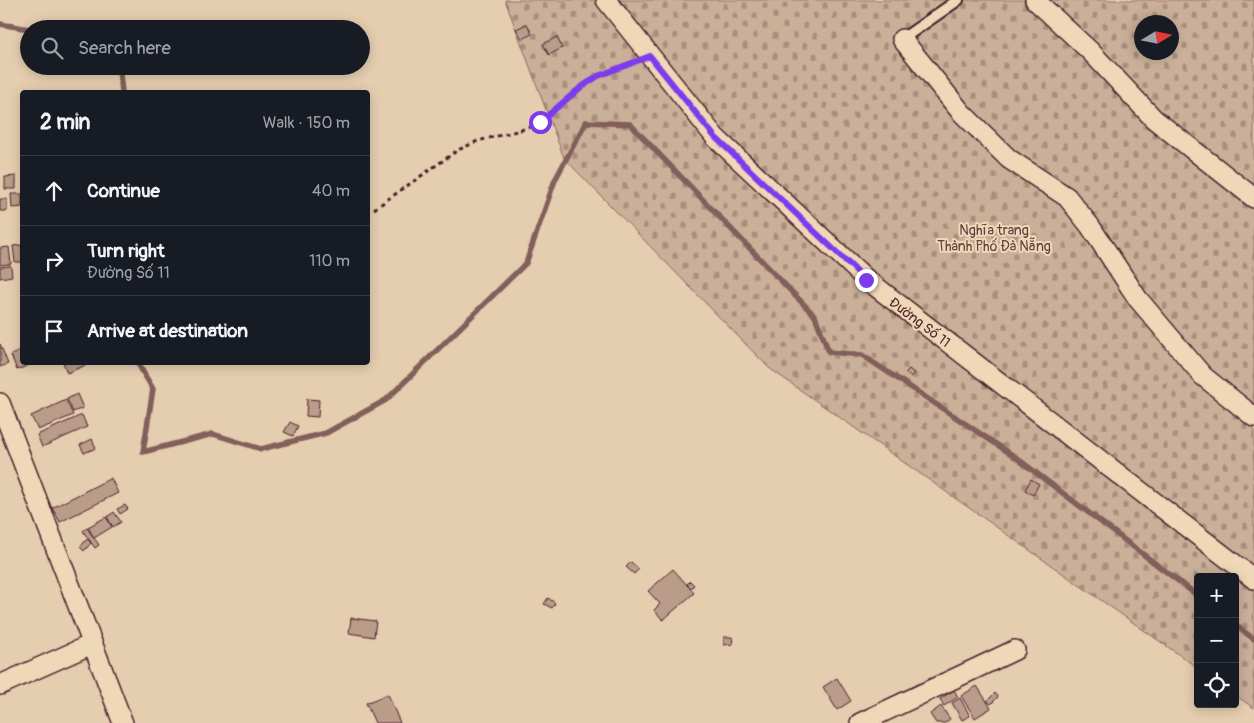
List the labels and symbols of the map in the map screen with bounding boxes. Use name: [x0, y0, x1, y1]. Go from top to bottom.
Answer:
north arrow: [1134, 15, 1179, 60]
route start: [529, 111, 552, 134]
park label: Nghĩa trang Thành Phố Đà Nẵng: [937, 222, 1051, 255]
route end: [855, 269, 878, 292]
street label: Đường Số 11: [886, 293, 954, 351]

